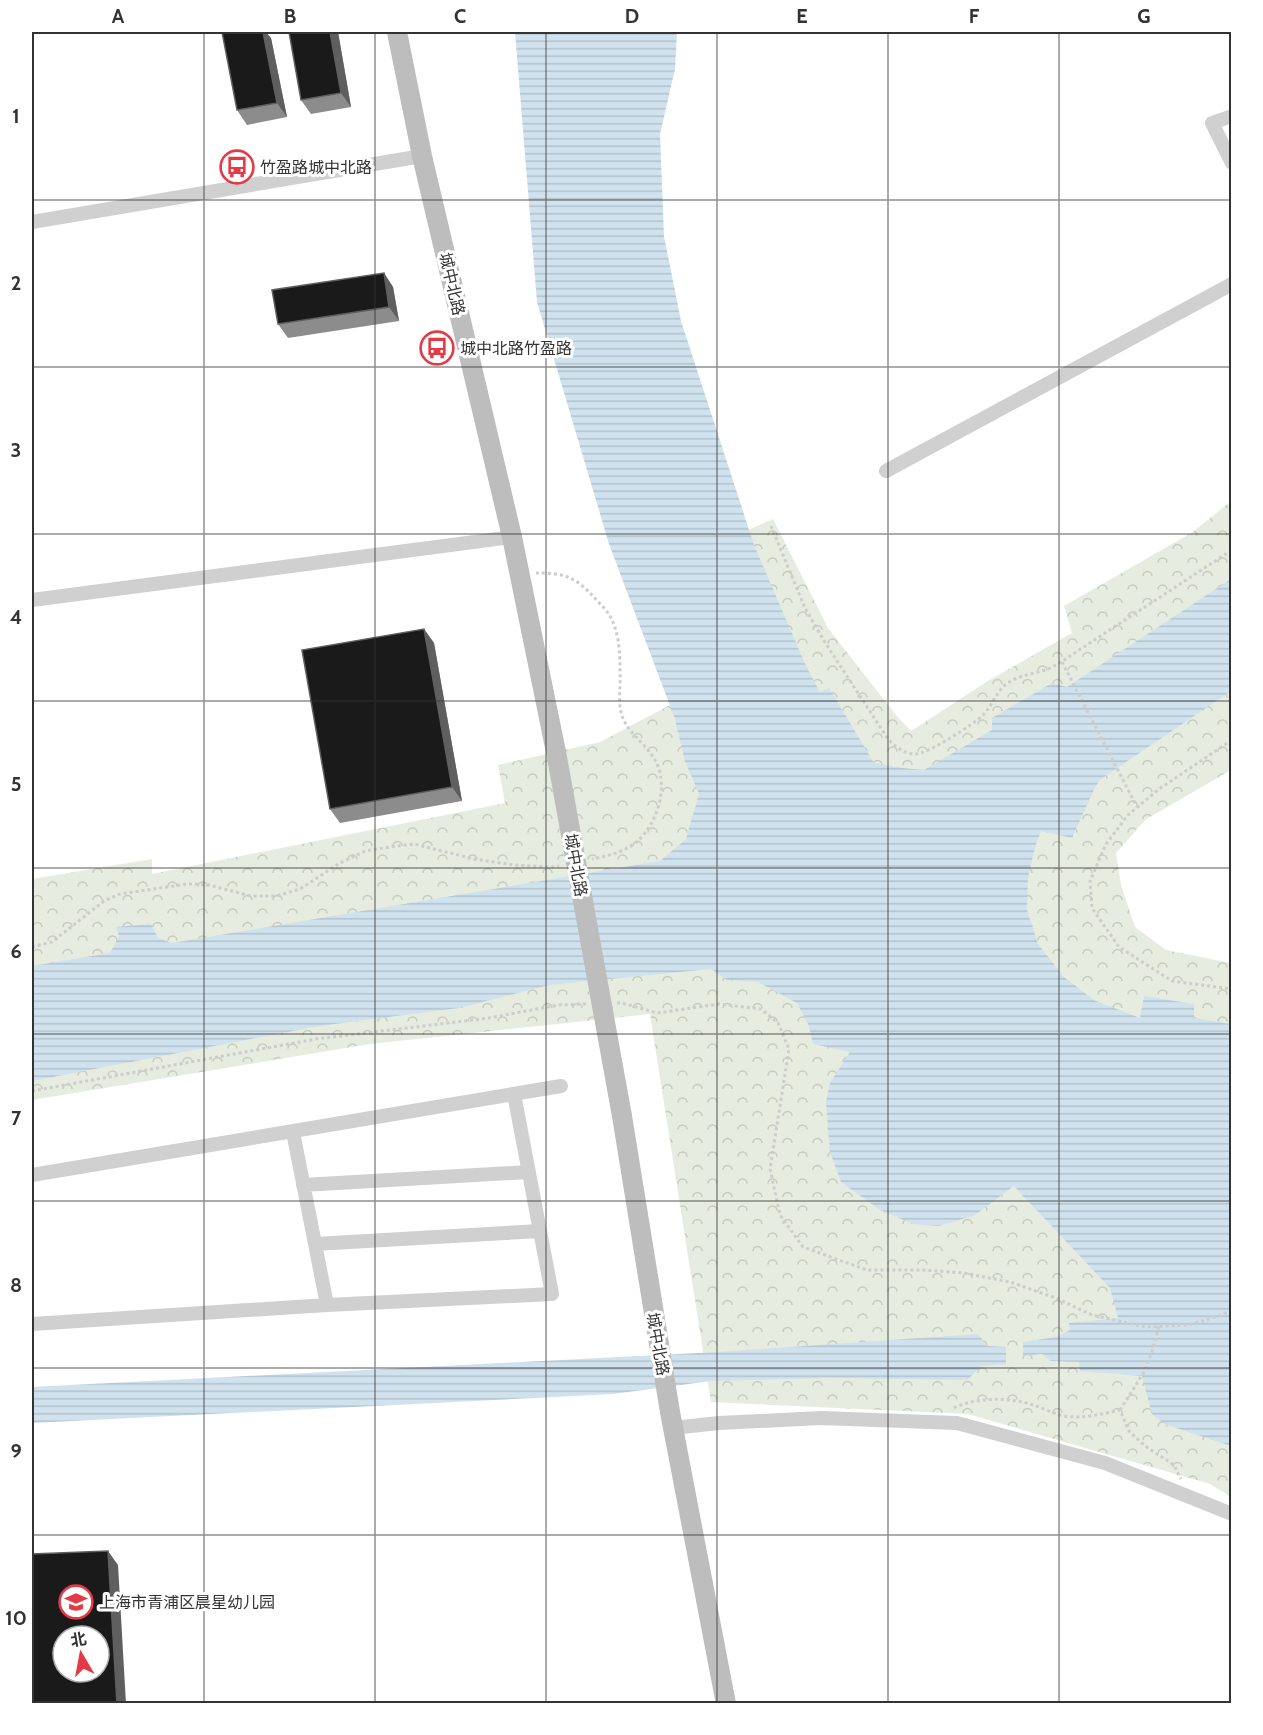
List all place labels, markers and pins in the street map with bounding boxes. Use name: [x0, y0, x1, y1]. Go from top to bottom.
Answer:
bus stop icon: 竹盈路城中北路: [219, 149, 255, 185]
place label: 竹盈路城中北路: [260, 158, 372, 177]
bus stop icon: 城中北路竹盈路: [419, 330, 455, 366]
place label: 城中北路竹盈路: [460, 339, 572, 358]
school or university icon: 上海市青浦区晨星幼儿园: [58, 1584, 94, 1620]
place label: 上海市青浦区晨星幼儿园: [99, 1593, 275, 1612]

